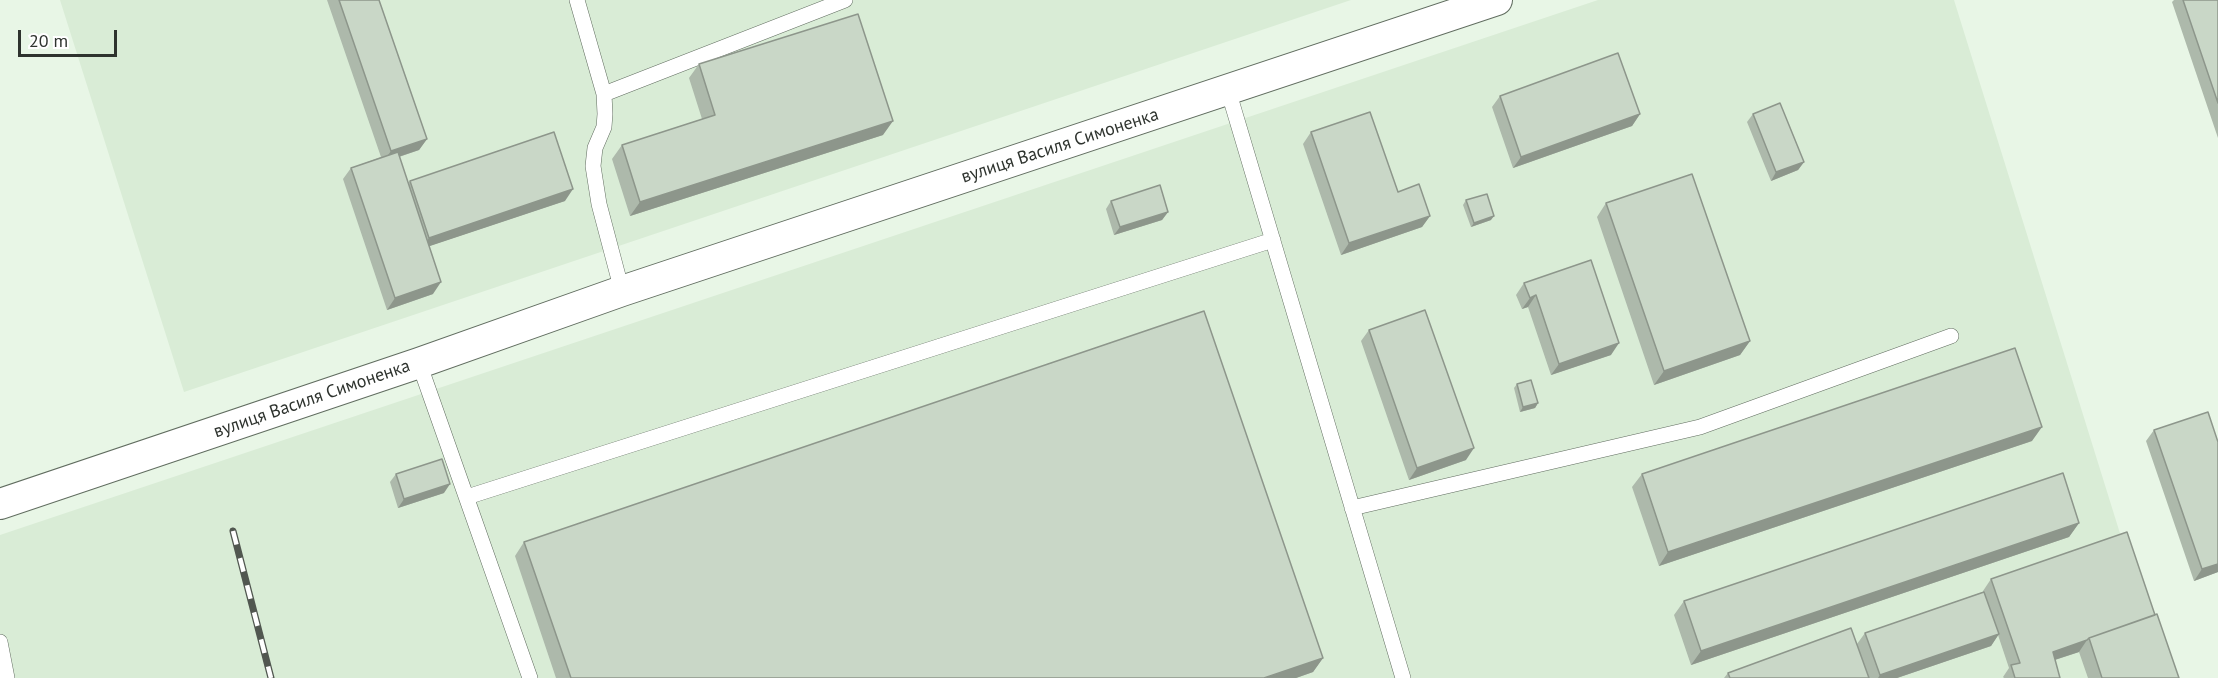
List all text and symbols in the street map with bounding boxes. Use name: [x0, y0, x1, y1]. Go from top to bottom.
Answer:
scale bar: [21, 18, 120, 56]
text: 20 m: [29, 29, 68, 52]
street label: вулиця Василя Симоненка: [958, 104, 1162, 188]
street label: вулиця Василя Симоненка: [211, 355, 413, 443]

